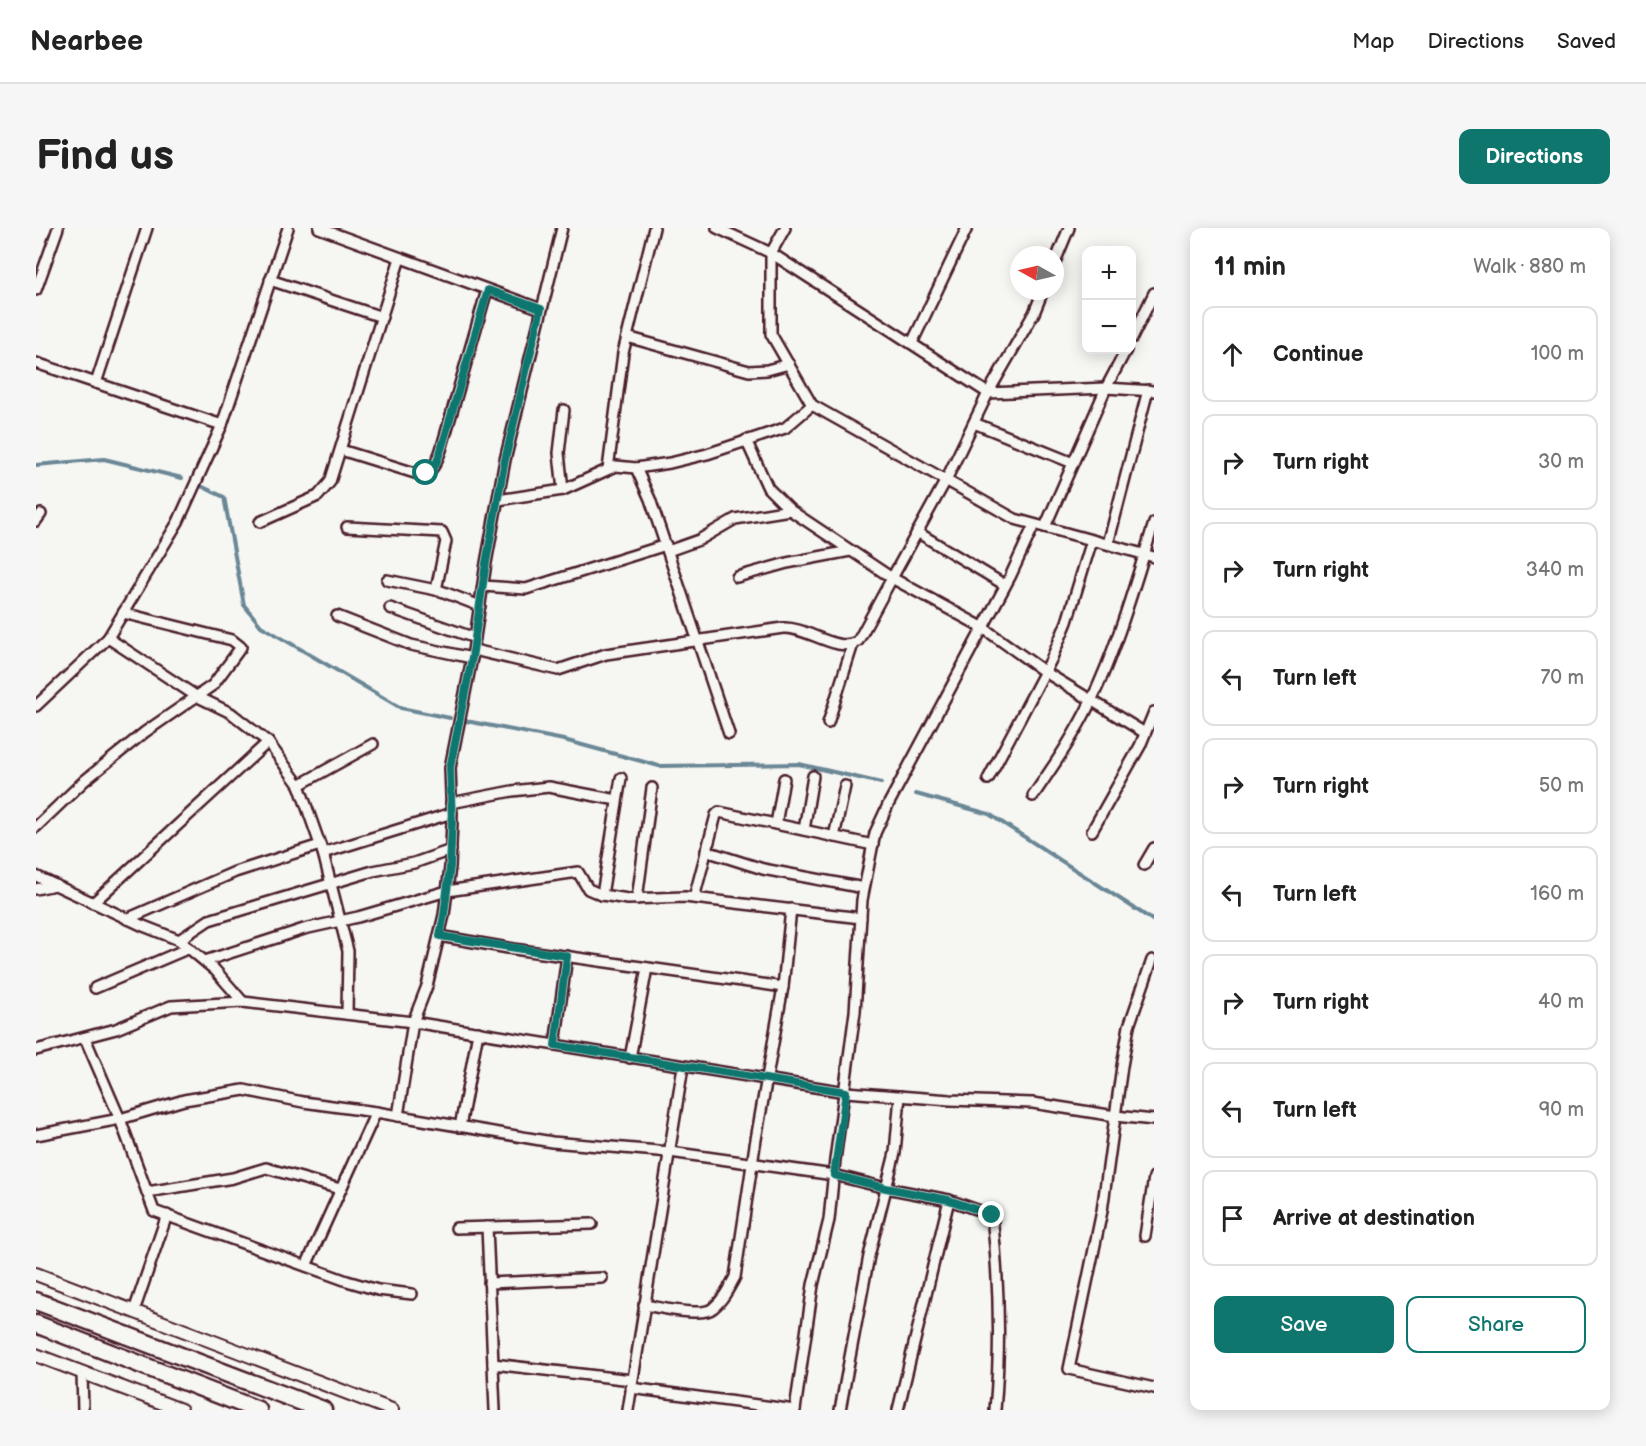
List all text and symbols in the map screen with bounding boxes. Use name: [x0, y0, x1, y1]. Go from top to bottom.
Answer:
text: Nearbee: [30, 25, 143, 58]
text: Map: [1352, 29, 1395, 54]
text: Directions: [1428, 29, 1524, 54]
text: Saved: [1557, 29, 1616, 54]
button: Directions: [1459, 129, 1610, 184]
text: Find us: [36, 131, 174, 182]
north arrow: [1010, 246, 1064, 300]
map controls: [1082, 246, 1136, 354]
button: +: [1082, 246, 1136, 300]
text: 11 min: [1214, 252, 1286, 283]
text: Walk · 880 m: [1473, 255, 1586, 279]
button: −: [1082, 300, 1136, 354]
icon: ahead: [1216, 338, 1249, 371]
text: Continue: [1273, 341, 1363, 368]
text: 100 m: [1531, 342, 1584, 366]
icon: right: [1216, 446, 1249, 479]
text: Turn right: [1273, 449, 1369, 476]
text: 30 m: [1538, 450, 1584, 474]
route start: [412, 459, 438, 485]
icon: right: [1216, 554, 1249, 587]
text: Turn right: [1273, 557, 1369, 584]
text: 340 m: [1526, 558, 1584, 582]
icon: left: [1216, 662, 1249, 695]
text: Turn left: [1273, 665, 1357, 692]
text: 70 m: [1540, 666, 1584, 690]
icon: right: [1216, 770, 1249, 803]
text: Turn right: [1273, 773, 1369, 800]
text: 50 m: [1539, 774, 1584, 798]
icon: left: [1216, 878, 1249, 911]
text: Turn left: [1273, 881, 1357, 908]
text: 160 m: [1530, 882, 1584, 906]
icon: right: [1216, 986, 1249, 1019]
text: Turn right: [1273, 989, 1369, 1016]
text: 40 m: [1538, 990, 1584, 1014]
icon: left: [1216, 1094, 1249, 1127]
text: Turn left: [1273, 1097, 1357, 1124]
text: 90 m: [1539, 1098, 1584, 1122]
route end: [978, 1201, 1004, 1227]
icon: arrive: [1216, 1202, 1249, 1235]
text: Arrive at destination: [1273, 1205, 1475, 1232]
button: Save: [1214, 1296, 1394, 1353]
button: Share: [1406, 1296, 1586, 1353]

